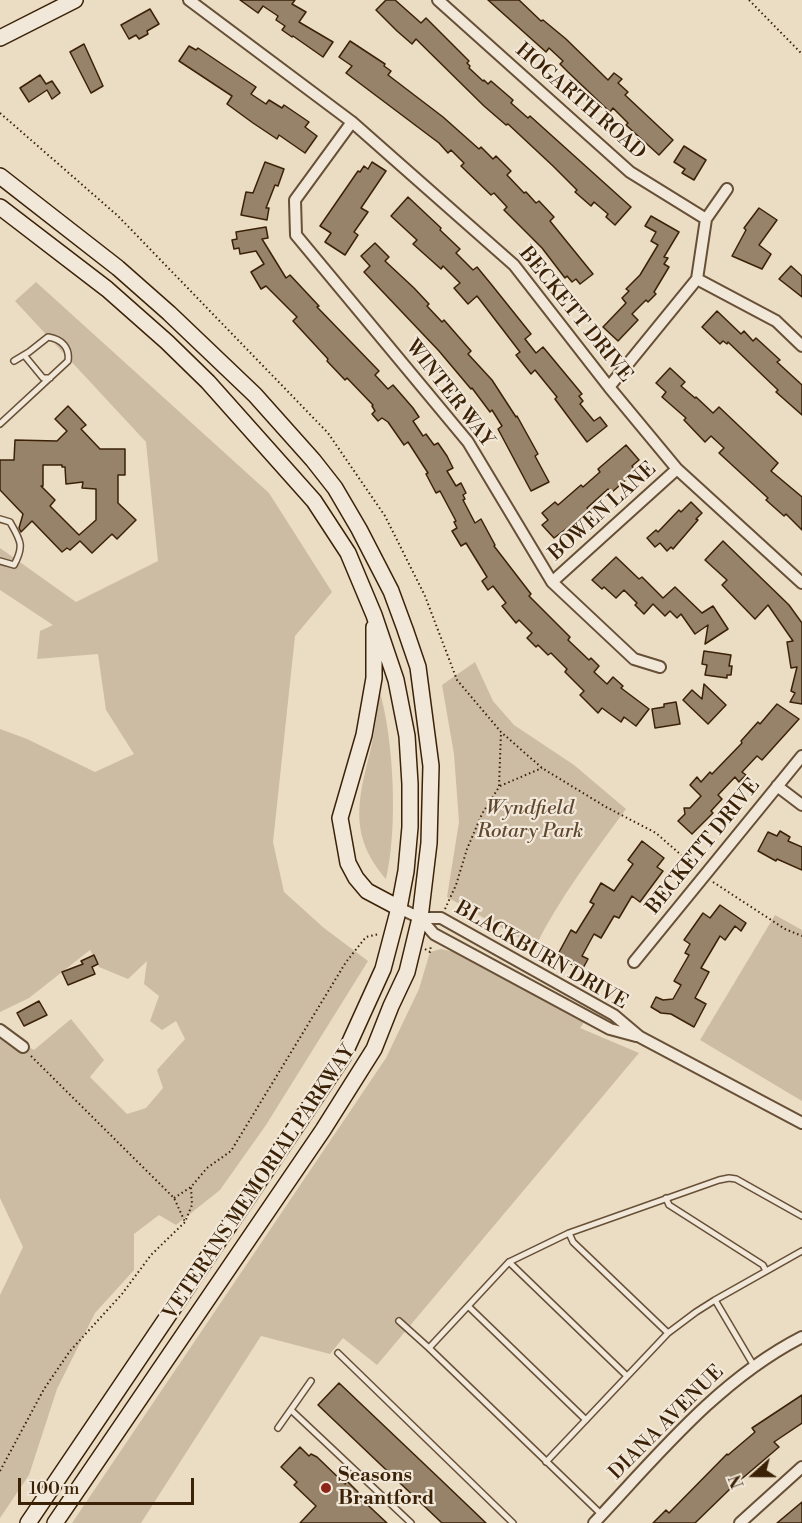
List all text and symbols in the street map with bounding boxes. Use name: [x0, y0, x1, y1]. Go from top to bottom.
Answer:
street label: HOGARTH ROAD: [510, 39, 650, 165]
street label: BECKETT DRIVE: [513, 243, 637, 387]
street label: WINTER WAY: [400, 336, 498, 452]
street label: BOWEN LANE: [544, 458, 662, 566]
street label: BECKETT DRIVE: [642, 775, 766, 919]
park label: Wyndfield Rotary Park: [477, 797, 583, 844]
street label: BLACKBURN DRIVE: [450, 897, 632, 1015]
street label: VETERANS MEMORIAL PARKWAY: [159, 1041, 361, 1325]
street label: DIANA AVENUE: [605, 1361, 729, 1485]
north arrow: [724, 1445, 784, 1505]
place label: Seasons Brantford: [338, 1464, 434, 1511]
scale bar: [21, 1466, 196, 1504]
text: N: [726, 1472, 749, 1491]
text: 100 m: [29, 1477, 80, 1500]
marker: Seasons Brantford: [319, 1481, 333, 1495]

